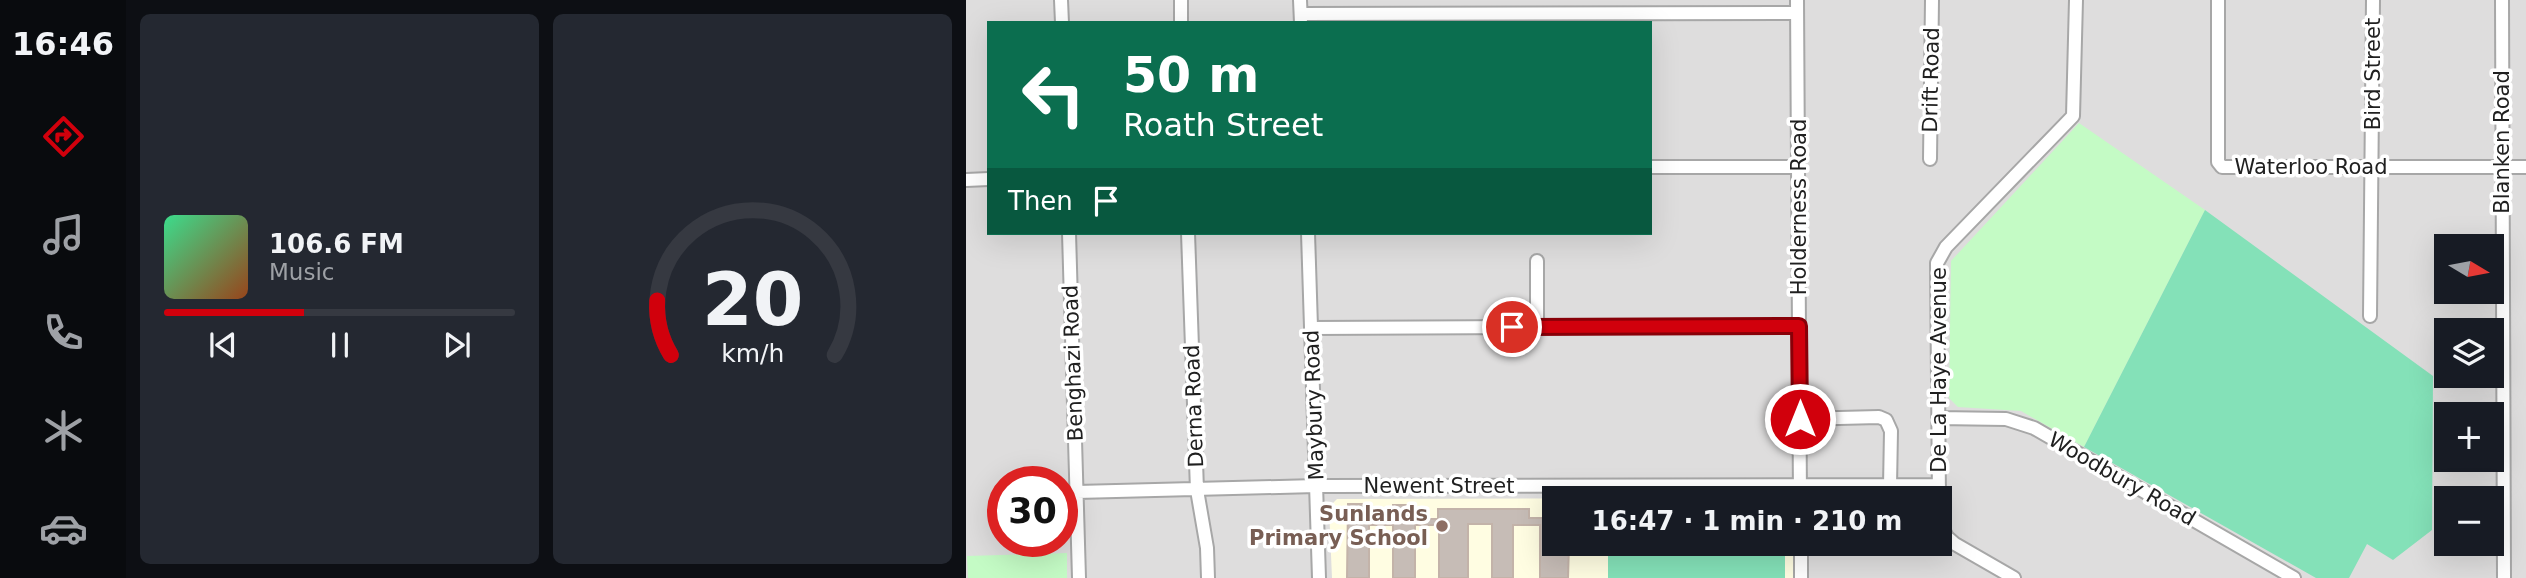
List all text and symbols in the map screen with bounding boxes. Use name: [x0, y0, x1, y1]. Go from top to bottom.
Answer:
street label: Bird Street: [2361, 18, 2385, 130]
text: 16:46: [12, 25, 114, 63]
street label: Drift Road: [1918, 27, 1944, 133]
text: 50 m: [1123, 47, 1259, 104]
icon: left: [1008, 49, 1099, 140]
street label: Blanken Road: [2490, 70, 2514, 214]
text: Roath Street: [1123, 106, 1323, 144]
icon: directions: [39, 112, 88, 161]
street label: Holderness Road: [1787, 119, 1811, 295]
street label: Waterloo Road: [2235, 155, 2387, 179]
icon: arrive: [1087, 182, 1125, 220]
text: Then: [1008, 186, 1073, 216]
icon: music: [39, 210, 88, 259]
text: 106.6 FM: [269, 229, 404, 259]
north arrow: [2434, 234, 2504, 304]
map controls: [2434, 234, 2504, 556]
text: 20: [702, 257, 803, 342]
text: Music: [269, 259, 334, 285]
street label: De La Haye Avenue: [1927, 267, 1951, 473]
street label: Benghazi Road: [1058, 284, 1088, 442]
pin: [1482, 297, 1542, 357]
icon: phone: [39, 308, 88, 357]
icon: arrive: [1493, 308, 1531, 346]
button: layers: [2434, 318, 2504, 388]
icon: previous: [204, 326, 242, 364]
icon: pause: [321, 326, 359, 364]
icon: next: [438, 326, 476, 364]
street label: Maybury Road: [1299, 329, 1329, 481]
text: km/h: [721, 339, 784, 368]
street label: Derna Road: [1180, 344, 1208, 468]
position arrow: [1763, 382, 1837, 456]
button: +: [2434, 402, 2504, 472]
icon: climate: [39, 406, 88, 455]
street label: Woodbury Road: [2044, 427, 2200, 531]
speed limit sign: 30: [987, 466, 1078, 557]
street label: Newent Street: [1364, 474, 1514, 498]
button: −: [2434, 486, 2504, 556]
place label: Sunlands Primary School: [1249, 502, 1428, 550]
icon: car: [39, 504, 88, 553]
text: 16:47 · 1 min · 210 m: [1592, 506, 1902, 536]
marker: Sunlands Primary School: [1434, 518, 1450, 534]

